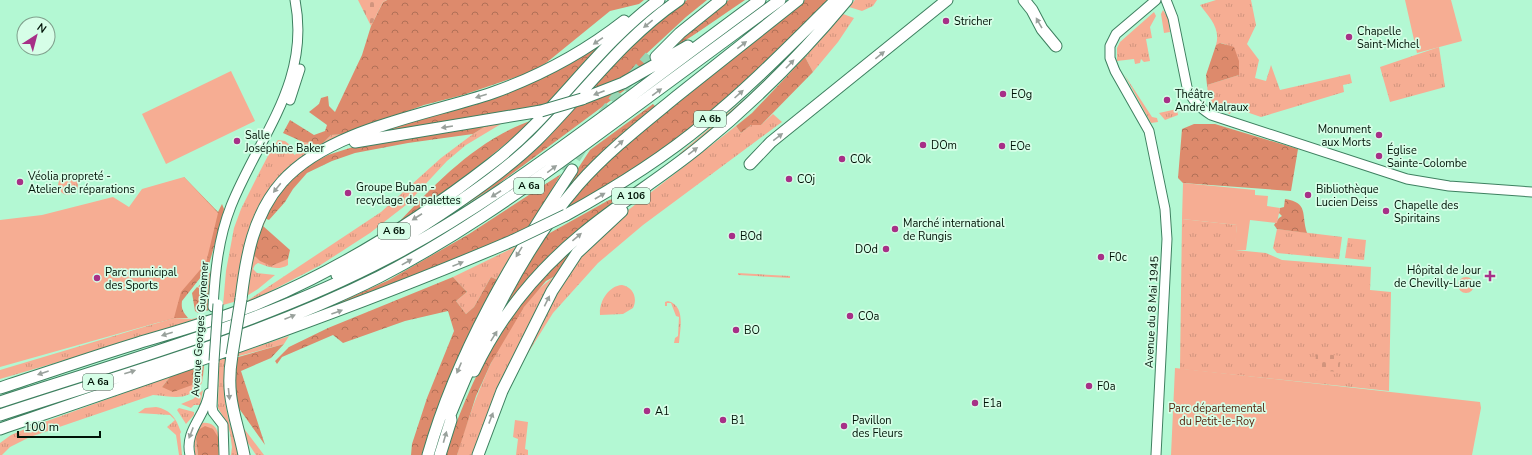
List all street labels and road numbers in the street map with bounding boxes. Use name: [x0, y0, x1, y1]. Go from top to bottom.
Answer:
road number: A 6b: [694, 111, 726, 127]
road number: A 6a: [514, 178, 544, 194]
road number: A 106: [612, 188, 650, 204]
road number: A 6b: [378, 223, 410, 239]
street label: Avenue du 8 Mai 1945: [1142, 255, 1162, 368]
street label: Avenue Georges Guynemer: [188, 261, 212, 397]
road number: A 6a: [83, 374, 113, 390]

